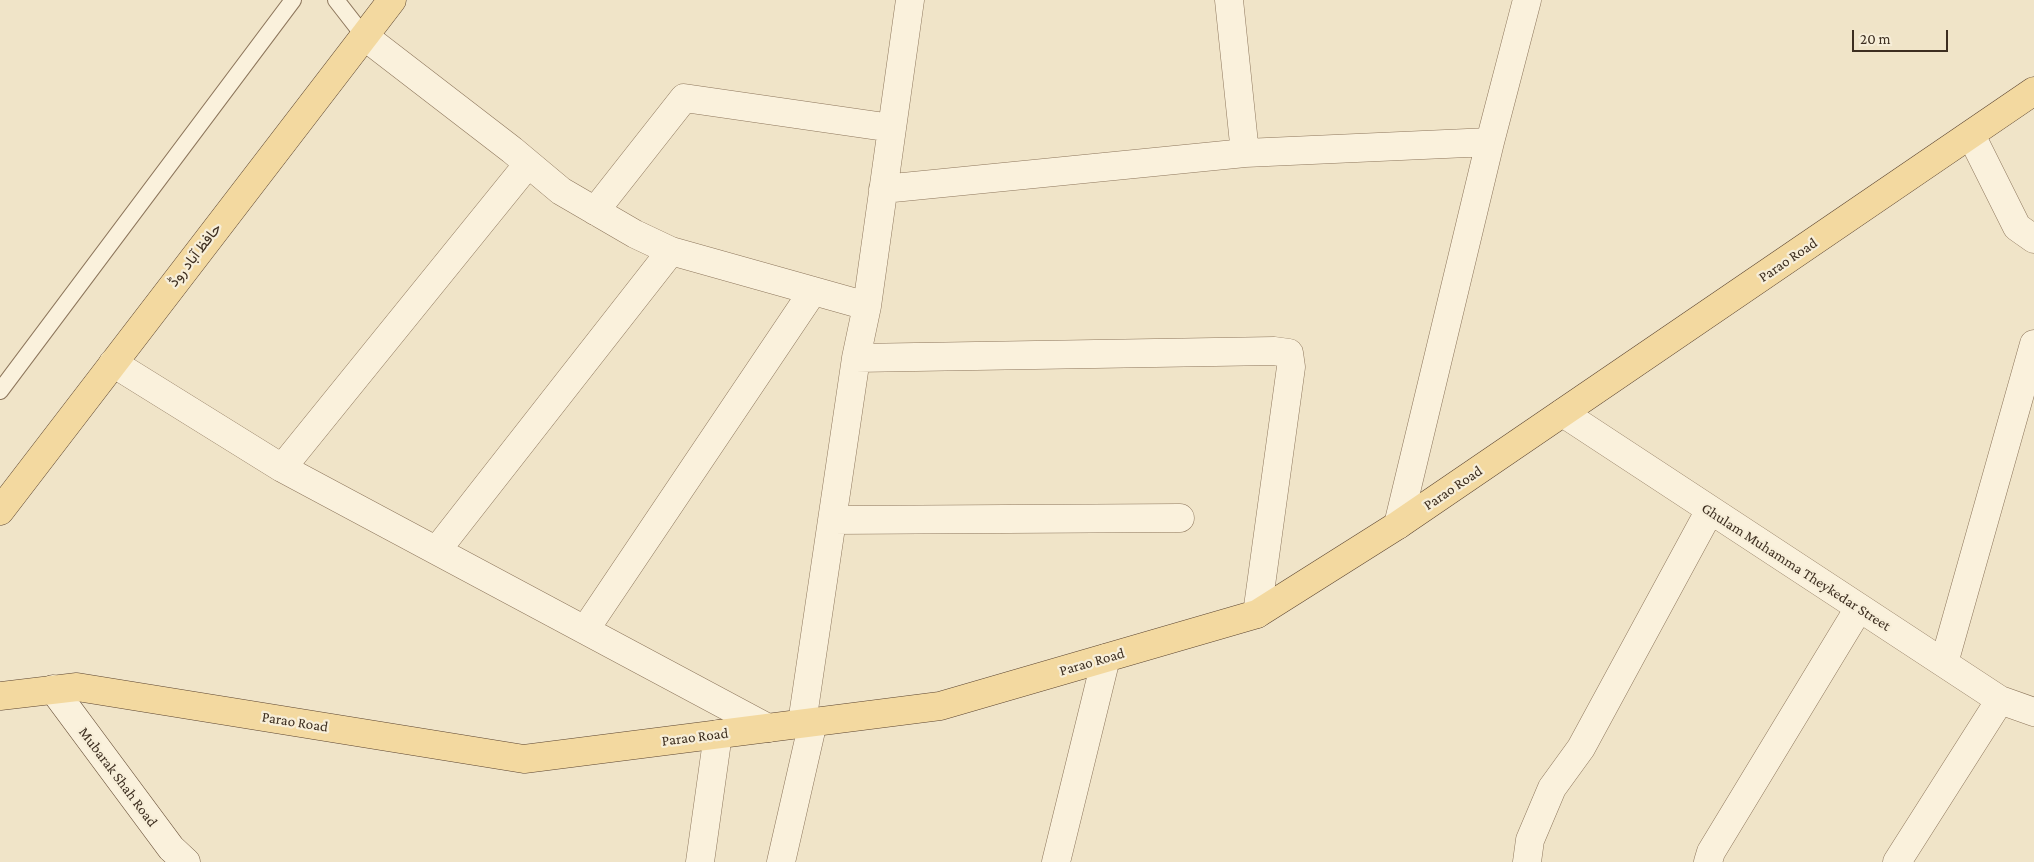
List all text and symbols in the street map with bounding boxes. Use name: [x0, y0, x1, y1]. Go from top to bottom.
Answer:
scale bar: [1854, 20, 1950, 52]
text: 20 m: [1860, 31, 1891, 47]
street label: حافظ آباد روڈ: [165, 220, 225, 290]
street label: Parao Road: [1755, 234, 1821, 286]
street label: Parao Road: [1420, 462, 1486, 514]
street label: Ghulam Muhamma Theykedar Street: [1698, 499, 1894, 635]
street label: Parao Road: [1057, 644, 1127, 680]
street label: Parao Road: [261, 708, 329, 736]
street label: Mubarak Shah Road: [75, 724, 161, 830]
street label: Parao Road: [661, 724, 729, 750]

